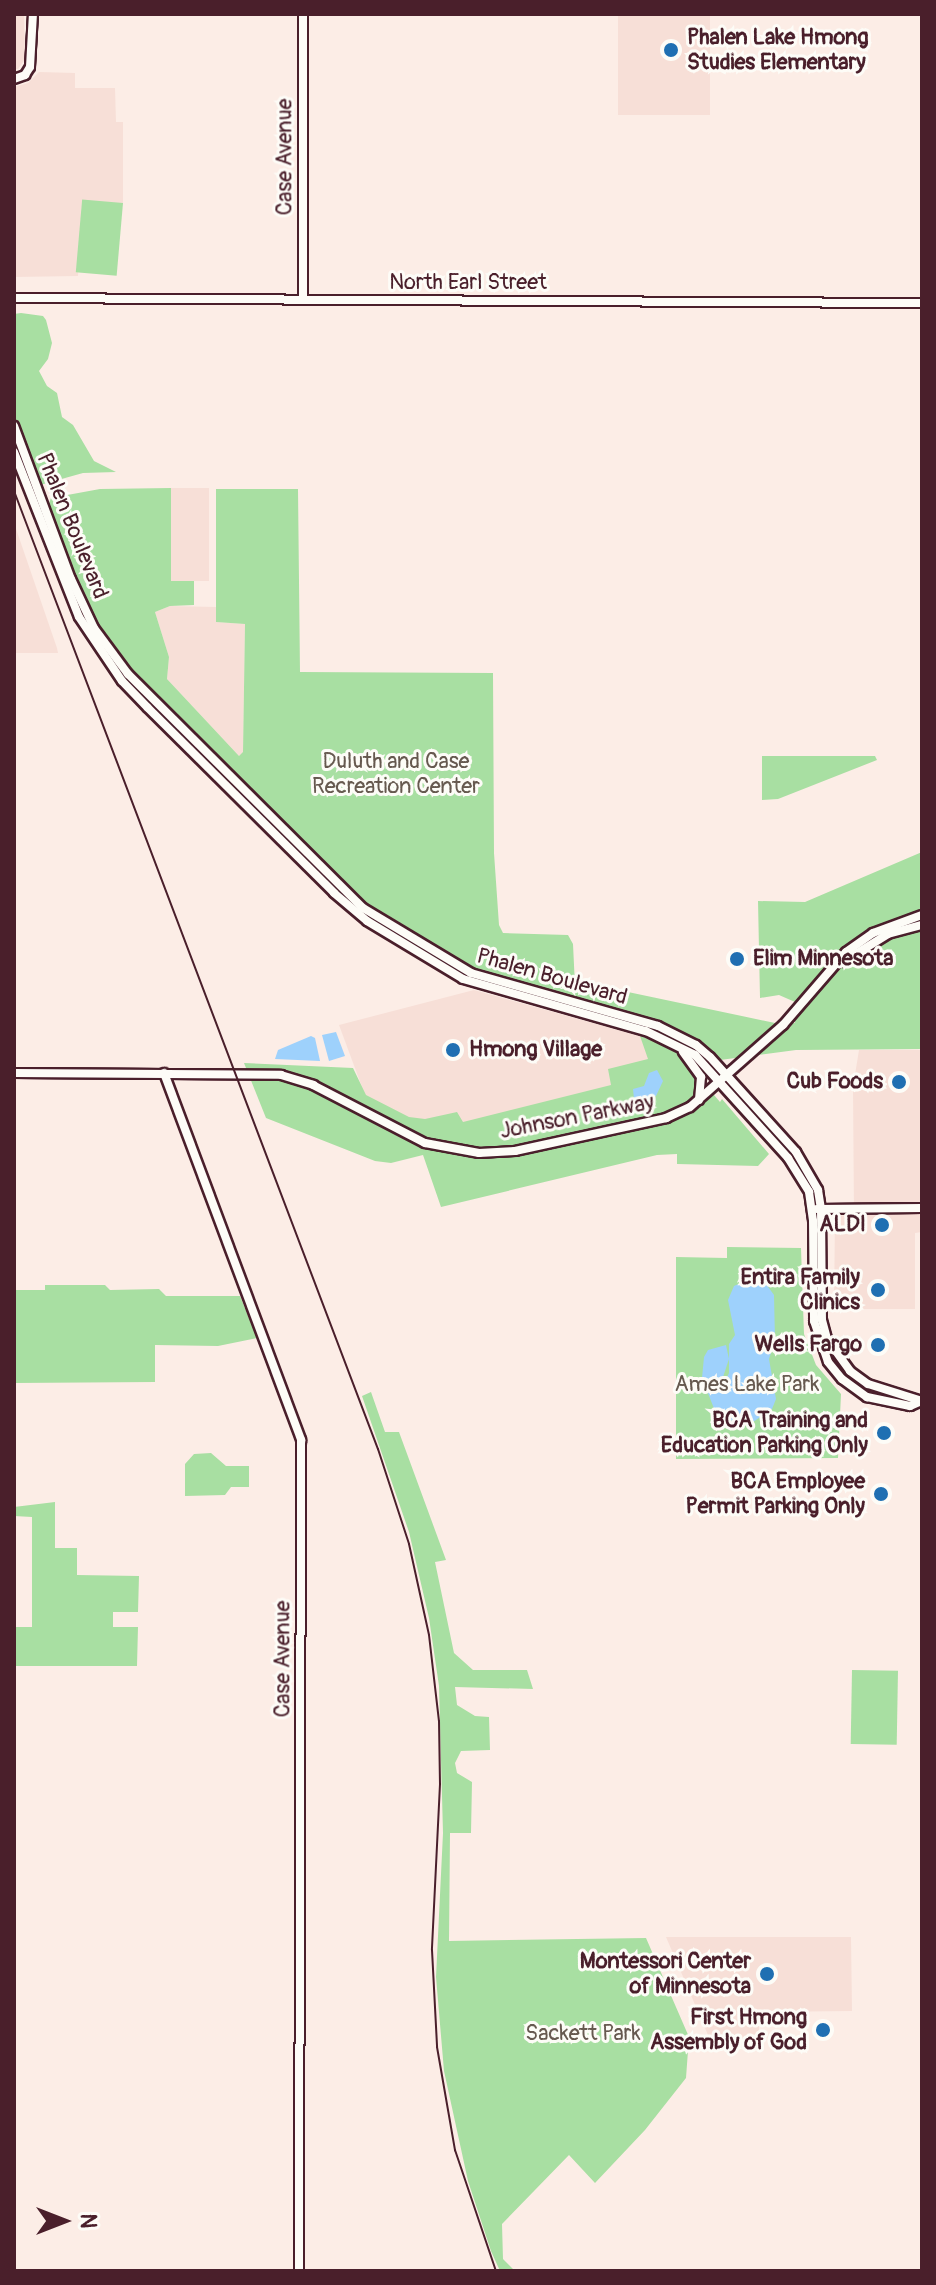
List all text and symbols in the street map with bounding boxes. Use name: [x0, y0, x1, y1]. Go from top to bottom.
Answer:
place label: Phalen Lake Hmong Studies Elementary: [687, 24, 869, 76]
marker: Phalen Lake Hmong Studies Elementary: [662, 41, 680, 59]
street label: Case Avenue: [272, 99, 298, 215]
street label: North Earl Street: [389, 270, 547, 296]
street label: Phalen Boulevard: [31, 449, 113, 603]
park label: Duluth and Case Recreation Center: [312, 748, 480, 800]
street label: Phalen Boulevard: [474, 943, 630, 1011]
place label: Elim Minnesota: [753, 946, 893, 972]
marker: Elim Minnesota: [728, 950, 746, 968]
place label: Hmong Village: [469, 1037, 602, 1063]
marker: Hmong Village: [444, 1041, 462, 1059]
place label: Cub Foods: [786, 1069, 883, 1095]
marker: Cub Foods: [890, 1073, 908, 1091]
street label: Johnson Parkway: [498, 1089, 656, 1145]
place label: ALDI: [819, 1212, 866, 1238]
marker: ALDI: [873, 1216, 891, 1234]
place label: Entira Family Clinics: [740, 1264, 860, 1316]
marker: Entira Family Clinics: [867, 1279, 889, 1301]
place label: Wells Fargo: [754, 1332, 862, 1358]
marker: Wells Fargo: [869, 1336, 887, 1354]
park label: Ames Lake Park: [675, 1372, 819, 1398]
place label: BCA Training and Education Parking Only: [661, 1407, 868, 1458]
marker: BCA Training and Education Parking Only: [875, 1424, 893, 1442]
place label: BCA Employee Permit Parking Only: [686, 1468, 865, 1520]
marker: BCA Employee Permit Parking Only: [872, 1485, 890, 1503]
street label: Case Avenue: [270, 1601, 296, 1717]
place label: Montessori Center of Minnesota: [580, 1948, 751, 2000]
marker: Montessori Center of Minnesota: [758, 1965, 776, 1983]
place label: First Hmong Assembly of God: [650, 2004, 807, 2056]
park label: Sackett Park: [525, 2021, 641, 2047]
marker: First Hmong Assembly of God: [814, 2021, 832, 2039]
north arrow: [24, 2181, 104, 2261]
text: N: [74, 2214, 102, 2228]

